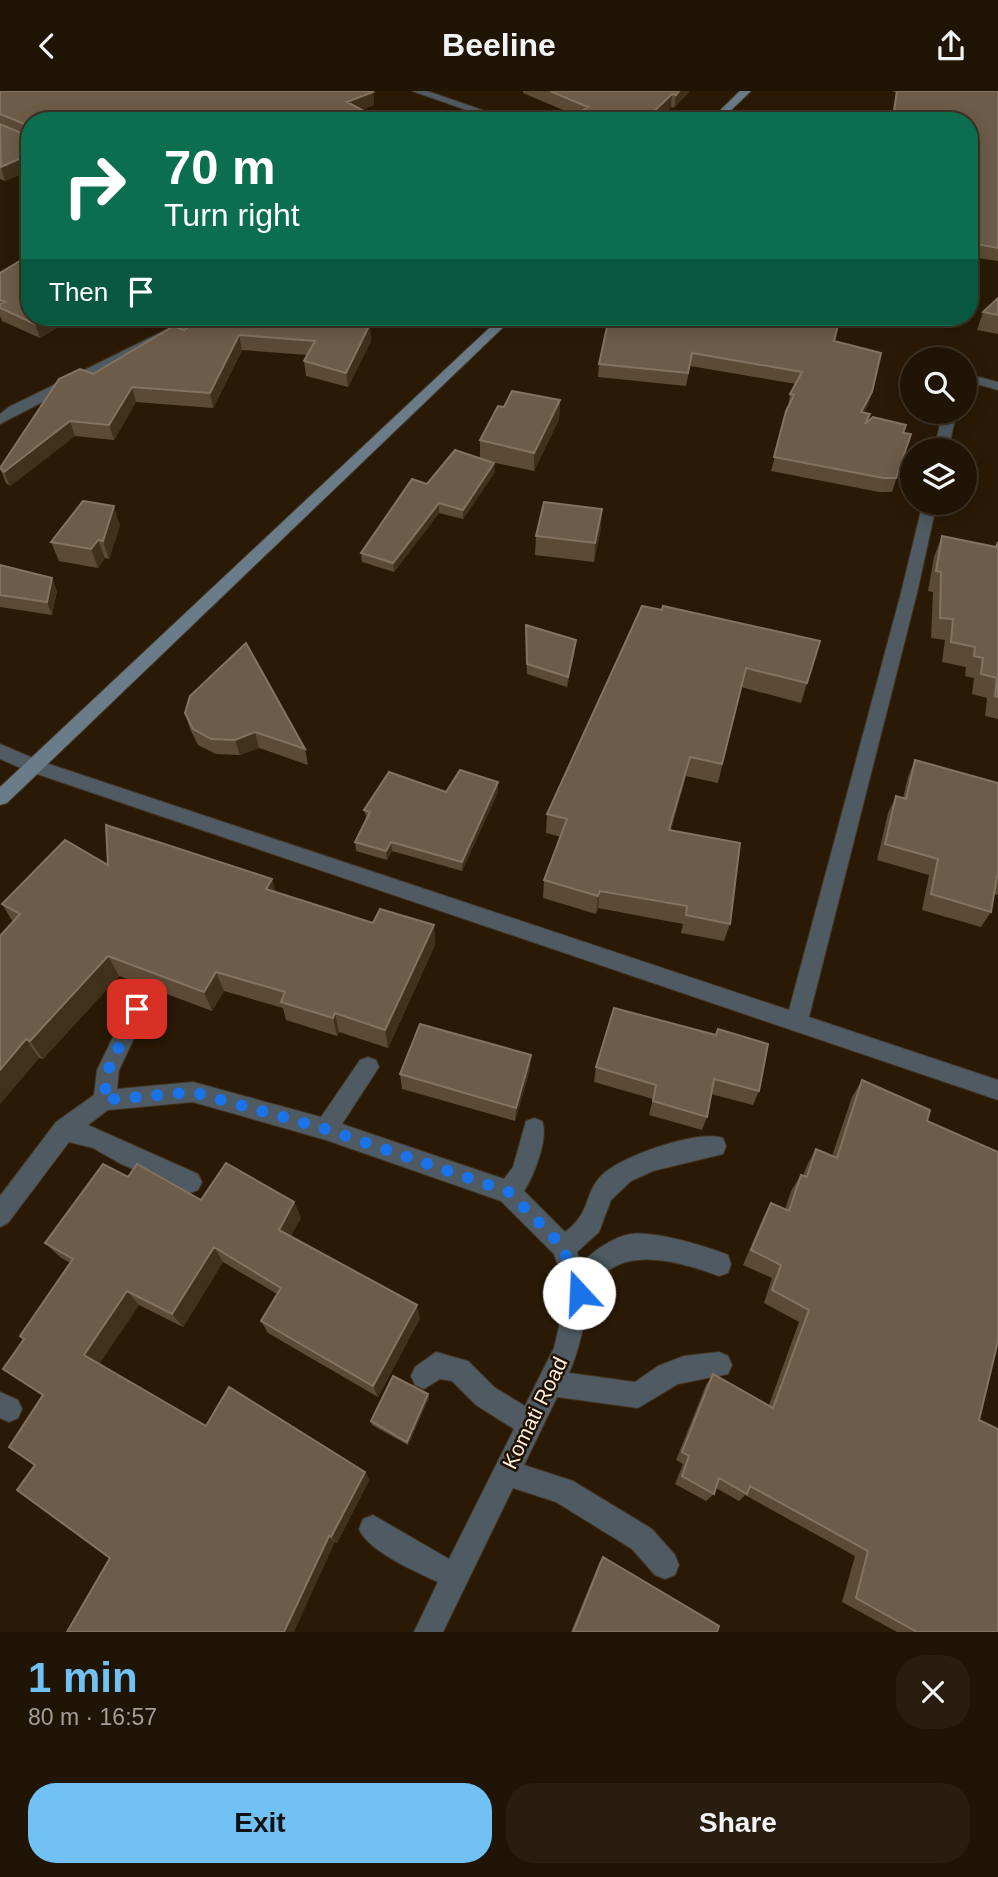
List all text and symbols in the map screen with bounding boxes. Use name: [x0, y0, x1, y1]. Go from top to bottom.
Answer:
icon: back: [28, 27, 66, 65]
text: Beeline: [442, 27, 556, 63]
icon: share: [932, 27, 970, 65]
icon: right: [49, 140, 140, 231]
text: 70 m: [164, 140, 276, 194]
text: Turn right: [164, 197, 300, 233]
icon: arrive: [122, 273, 160, 311]
text: Then: [49, 277, 108, 307]
map controls: [900, 347, 977, 515]
button: search: [900, 347, 977, 424]
button: layers: [900, 438, 977, 515]
pin: [107, 979, 167, 1039]
icon: arrive: [118, 990, 156, 1028]
position arrow: [542, 1256, 616, 1330]
street label: Komati Road: [498, 1353, 571, 1472]
text: 1 min: [28, 1654, 138, 1701]
button: close: [896, 1655, 970, 1729]
text: 80 m · 16:57: [28, 1704, 157, 1730]
button: Exit: [28, 1783, 492, 1863]
button: Share: [506, 1783, 970, 1863]

